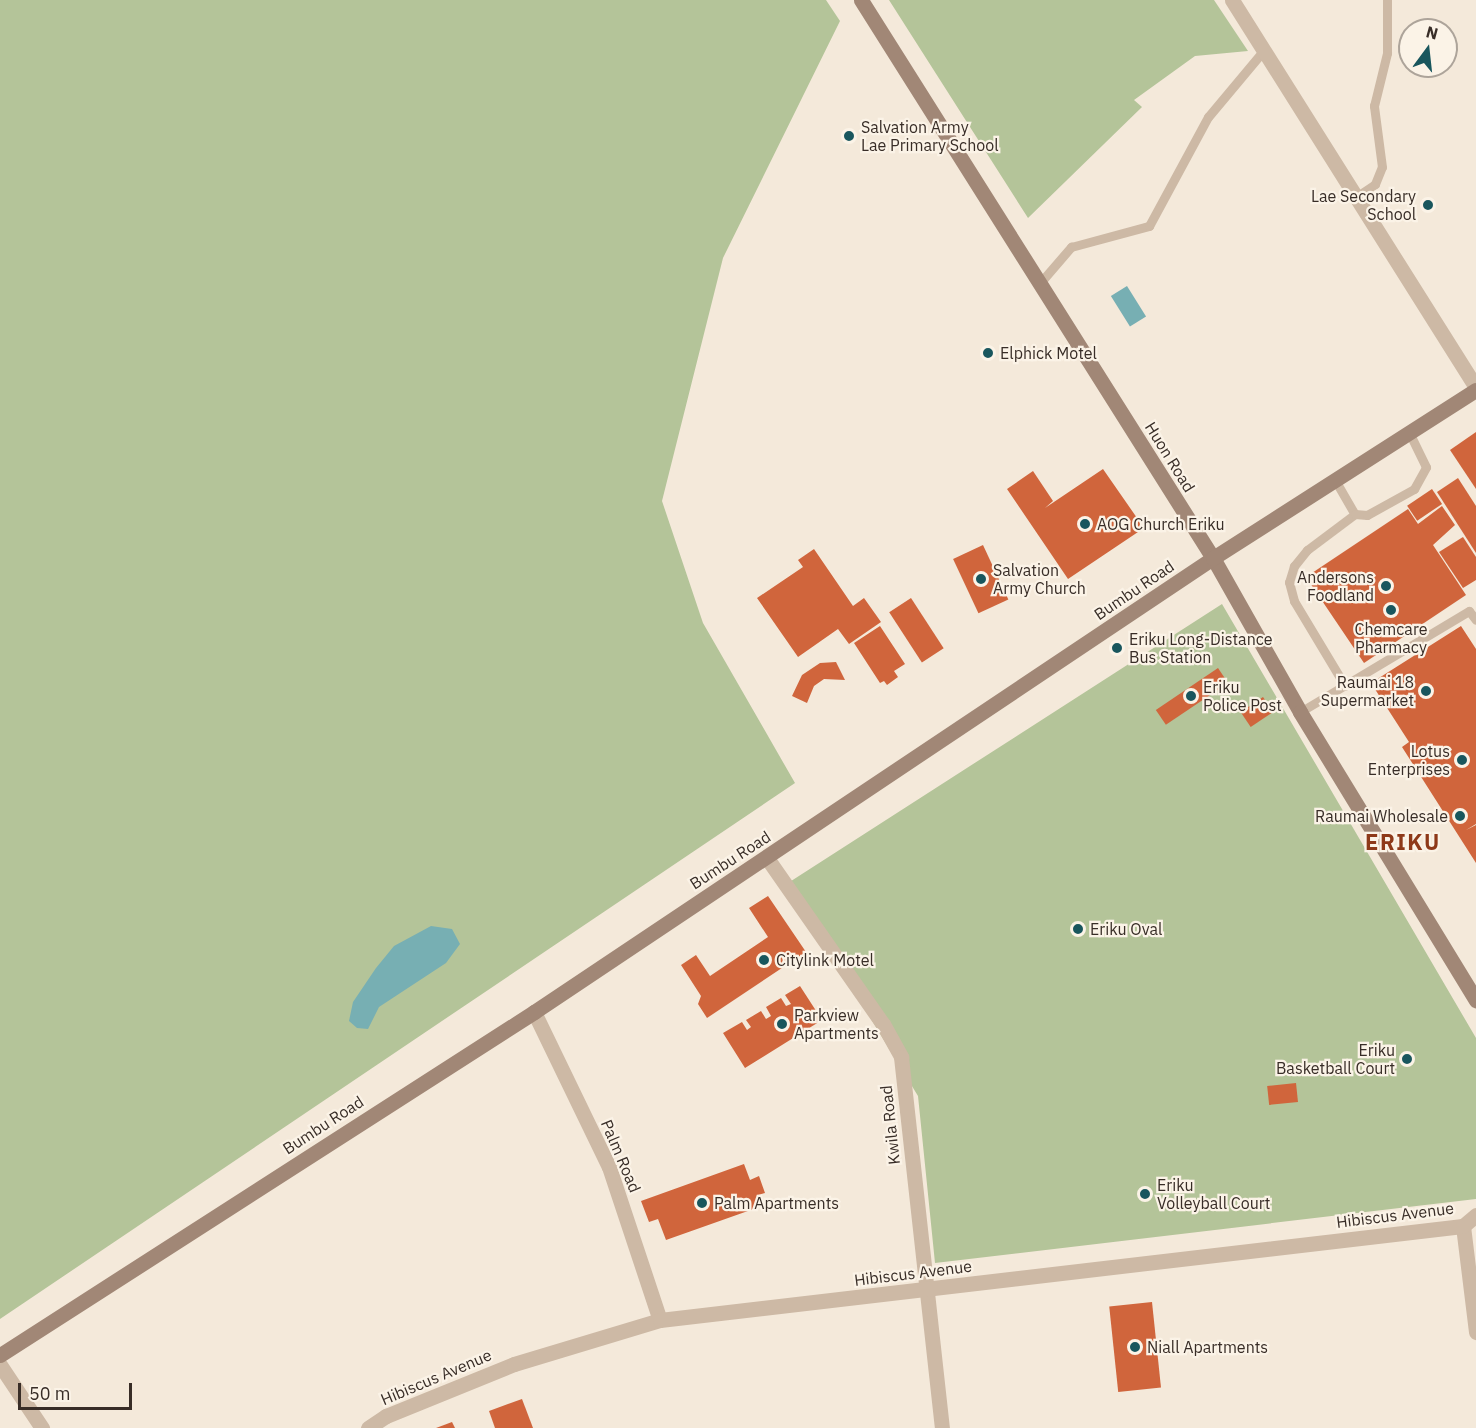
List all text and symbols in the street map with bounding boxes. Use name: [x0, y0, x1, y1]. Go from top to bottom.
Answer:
north arrow: [1398, 18, 1458, 78]
text: N: [1424, 21, 1440, 44]
place label: Salvation Army Lae Primary School: [861, 117, 999, 155]
marker: Salvation Army Lae Primary School: [842, 129, 856, 143]
place label: Lae Secondary School: [1311, 186, 1416, 224]
marker: Lae Secondary School: [1421, 198, 1435, 212]
place label: Elphick Motel: [1000, 343, 1097, 363]
marker: Elphick Motel: [981, 346, 995, 360]
street label: Huon Road: [1141, 418, 1199, 496]
place label: AOG Church Eriku: [1097, 514, 1225, 534]
marker: AOG Church Eriku: [1078, 517, 1092, 531]
street label: Bumbu Road: [1090, 556, 1178, 624]
place label: Salvation Army Church: [993, 560, 1086, 598]
place label: Andersons Foodland: [1297, 567, 1374, 605]
marker: Salvation Army Church: [974, 572, 988, 586]
marker: Andersons Foodland: [1379, 579, 1393, 593]
marker: Chemcare Pharmacy: [1384, 603, 1398, 617]
place label: Chemcare Pharmacy: [1355, 619, 1427, 657]
place label: Eriku Long-Distance Bus Station: [1129, 629, 1272, 667]
marker: Eriku Long-Distance Bus Station: [1110, 641, 1124, 655]
place label: Raumai 18 Supermarket: [1321, 672, 1414, 710]
place label: Eriku Police Post: [1203, 677, 1282, 715]
marker: Raumai 18 Supermarket: [1419, 684, 1433, 698]
marker: Eriku Police Post: [1184, 689, 1198, 703]
place label: Lotus Enterprises: [1368, 741, 1450, 779]
marker: Lotus Enterprises: [1455, 753, 1469, 767]
place label: Raumai Wholesale: [1315, 806, 1448, 826]
marker: Raumai Wholesale: [1453, 809, 1467, 823]
street label: Bumbu Road: [686, 827, 774, 893]
district label: ERIKU: [1365, 829, 1441, 855]
place label: Eriku Oval: [1090, 919, 1162, 939]
marker: Eriku Oval: [1071, 922, 1085, 936]
place label: Citylink Motel: [776, 950, 874, 970]
marker: Citylink Motel: [757, 953, 771, 967]
place label: Parkview Apartments: [794, 1005, 879, 1043]
marker: Parkview Apartments: [775, 1017, 789, 1031]
place label: Eriku Basketball Court: [1276, 1040, 1395, 1078]
marker: Eriku Basketball Court: [1400, 1052, 1414, 1066]
street label: Kwila Road: [876, 1084, 904, 1166]
street label: Bumbu Road: [279, 1092, 367, 1158]
street label: Palm Road: [597, 1117, 645, 1195]
place label: Eriku Volleyball Court: [1157, 1175, 1270, 1213]
marker: Eriku Volleyball Court: [1138, 1187, 1152, 1201]
place label: Palm Apartments: [714, 1193, 839, 1213]
marker: Palm Apartments: [695, 1196, 709, 1210]
street label: Hibiscus Avenue: [1335, 1198, 1455, 1232]
street label: Hibiscus Avenue: [853, 1256, 973, 1290]
place label: Niall Apartments: [1147, 1337, 1268, 1357]
marker: Niall Apartments: [1128, 1340, 1142, 1354]
street label: Hibiscus Avenue: [378, 1345, 494, 1409]
scale bar: [21, 1371, 135, 1409]
text: 50 m: [29, 1382, 71, 1405]

